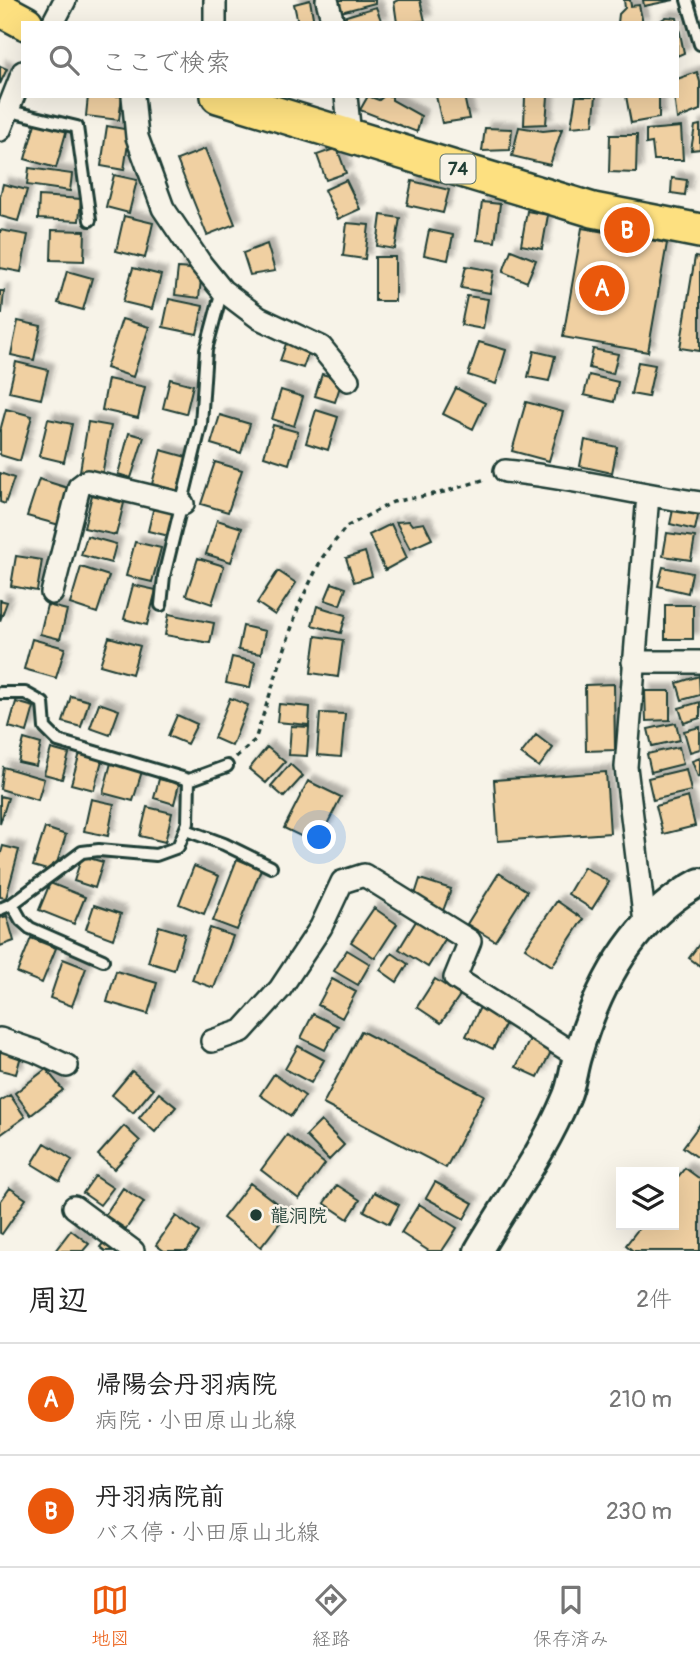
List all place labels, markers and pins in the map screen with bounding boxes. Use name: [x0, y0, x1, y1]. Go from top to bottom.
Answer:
pin: B: [604, 204, 650, 256]
pin: A: [579, 262, 625, 314]
place label: 龍洞院: [270, 1204, 327, 1228]
marker: 龍洞院: [248, 1207, 264, 1223]

